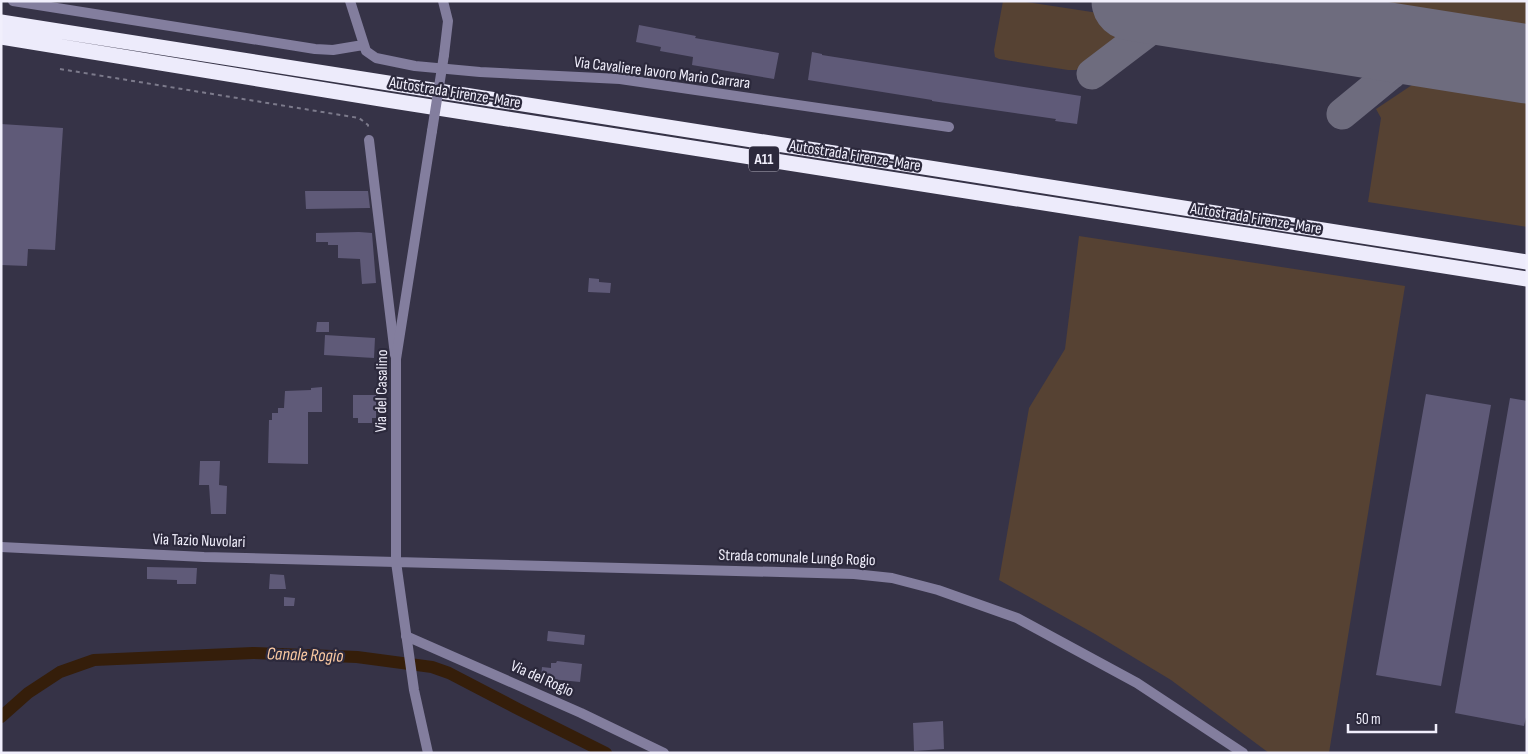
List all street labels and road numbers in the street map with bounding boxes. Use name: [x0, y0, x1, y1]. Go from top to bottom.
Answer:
street label: Via Cavaliere lavoro Mario Carrara: [573, 53, 751, 93]
street label: Autostrada Firenze-Mare: [387, 73, 522, 113]
street label: Autostrada Firenze-Mare: [787, 136, 922, 176]
road number: A11: [749, 146, 779, 172]
street label: Autostrada Firenze-Mare: [1188, 199, 1323, 239]
street label: Via del Casalino: [372, 349, 392, 433]
street label: Via Tazio Nuvolari: [152, 530, 246, 552]
street label: Strada comunale Lungo Rogio: [718, 546, 876, 570]
street label: Via del Rogio: [507, 657, 577, 701]

